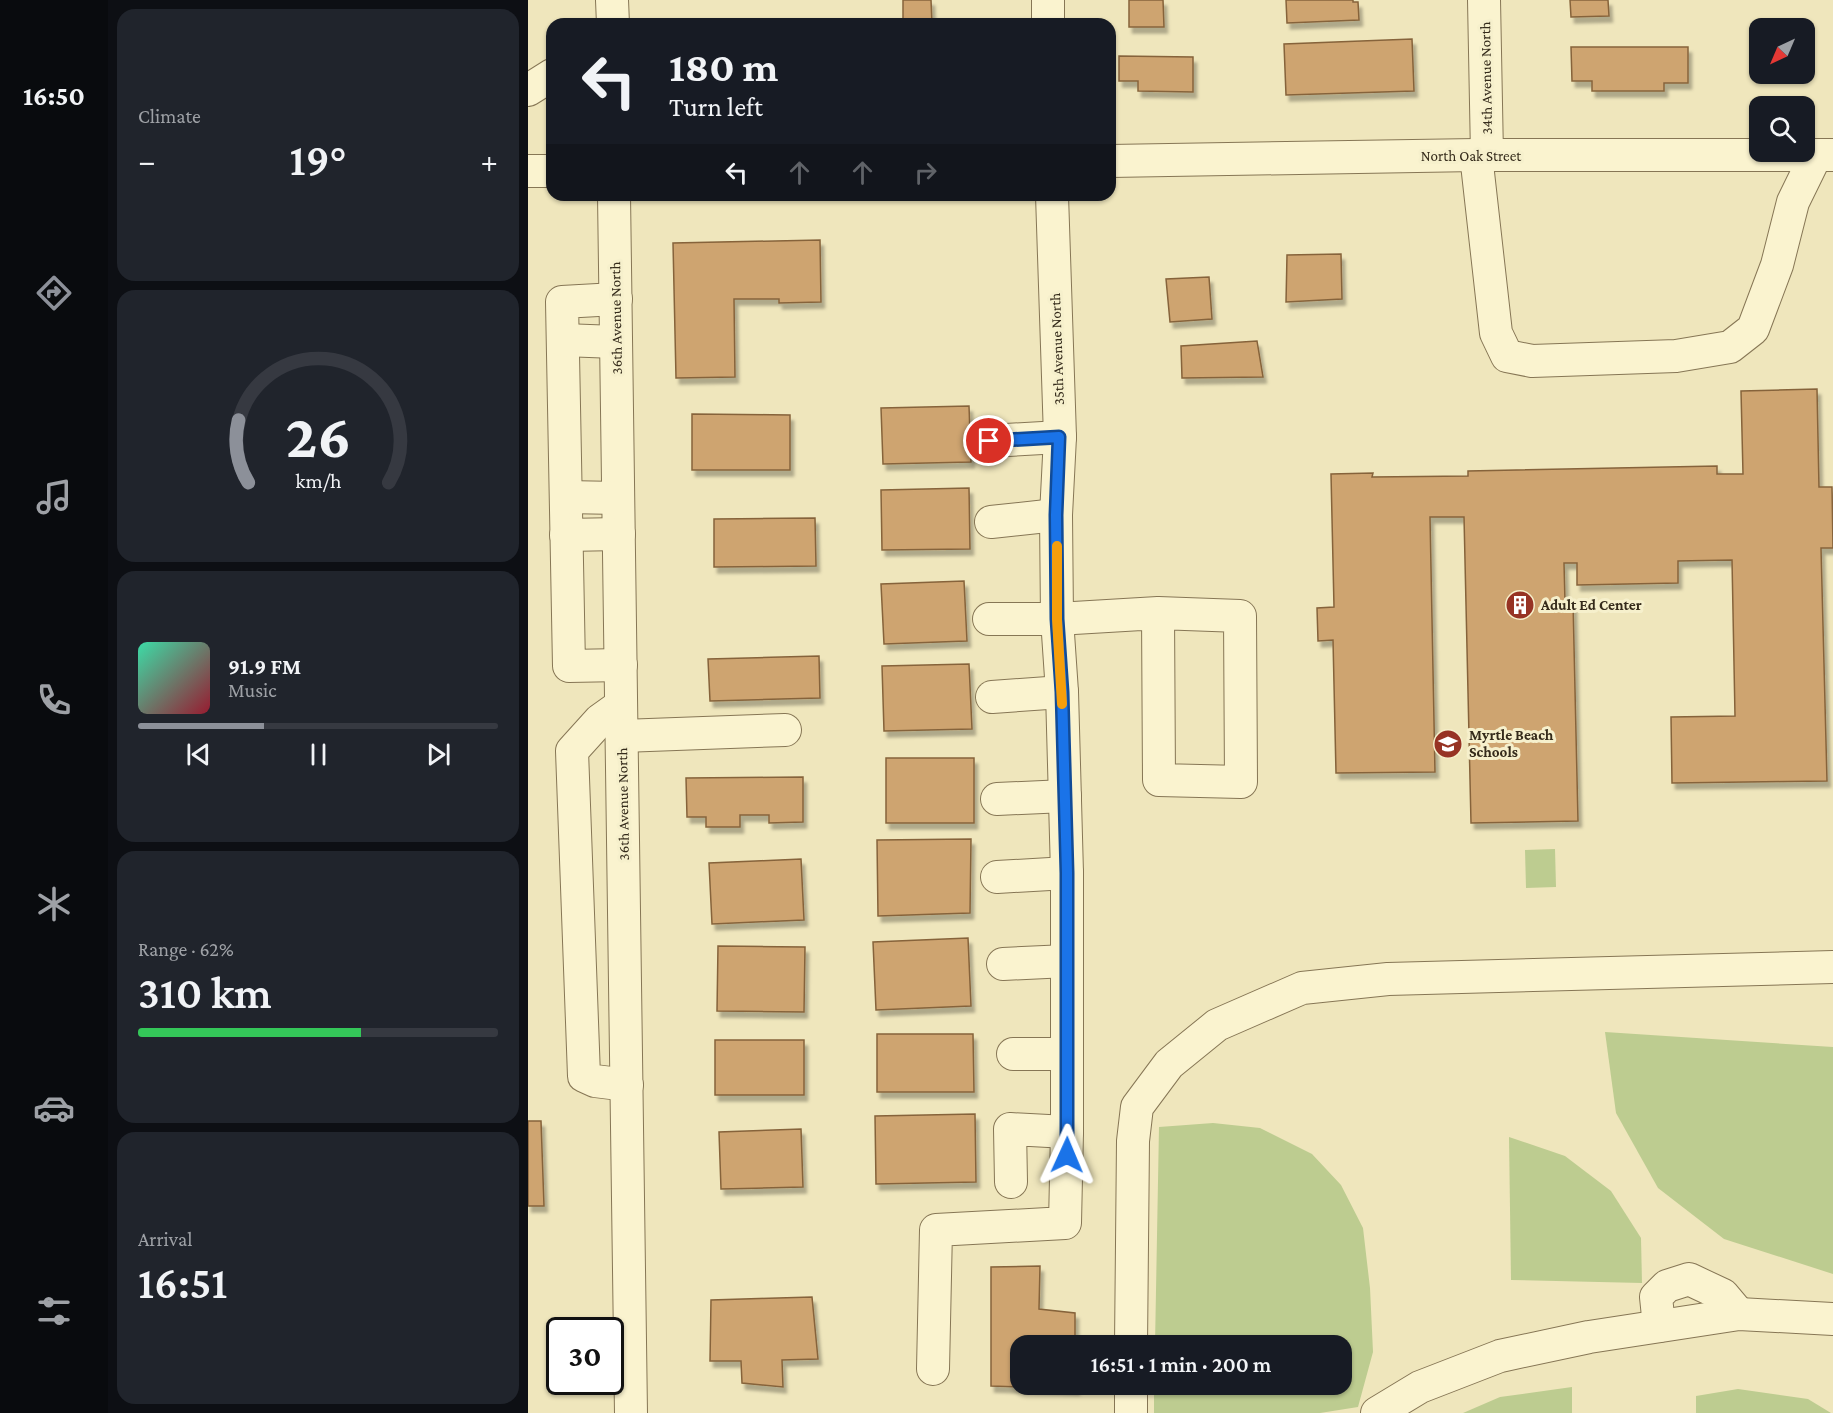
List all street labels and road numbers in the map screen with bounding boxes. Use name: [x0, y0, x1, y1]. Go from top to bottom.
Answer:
street label: 34th Avenue North: [1477, 21, 1495, 135]
street label: North Oak Street: [1421, 148, 1522, 164]
street label: 36th Avenue North: [607, 261, 625, 375]
street label: 35th Avenue North: [1047, 292, 1067, 406]
street label: 36th Avenue North: [614, 747, 632, 861]

